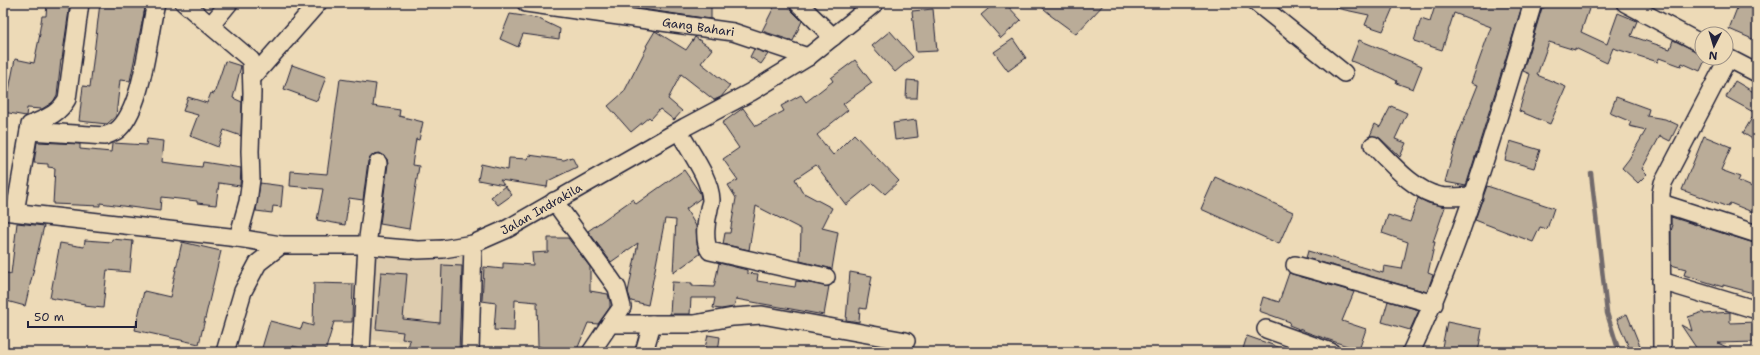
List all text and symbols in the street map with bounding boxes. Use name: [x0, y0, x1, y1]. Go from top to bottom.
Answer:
street label: Gang Bahari: [661, 14, 736, 40]
north arrow: [1694, 26, 1734, 66]
text: N: [1708, 48, 1718, 63]
street label: Jalan Indrakila: [498, 179, 585, 239]
scale bar: [28, 303, 136, 329]
text: 50 m: [34, 309, 64, 325]

